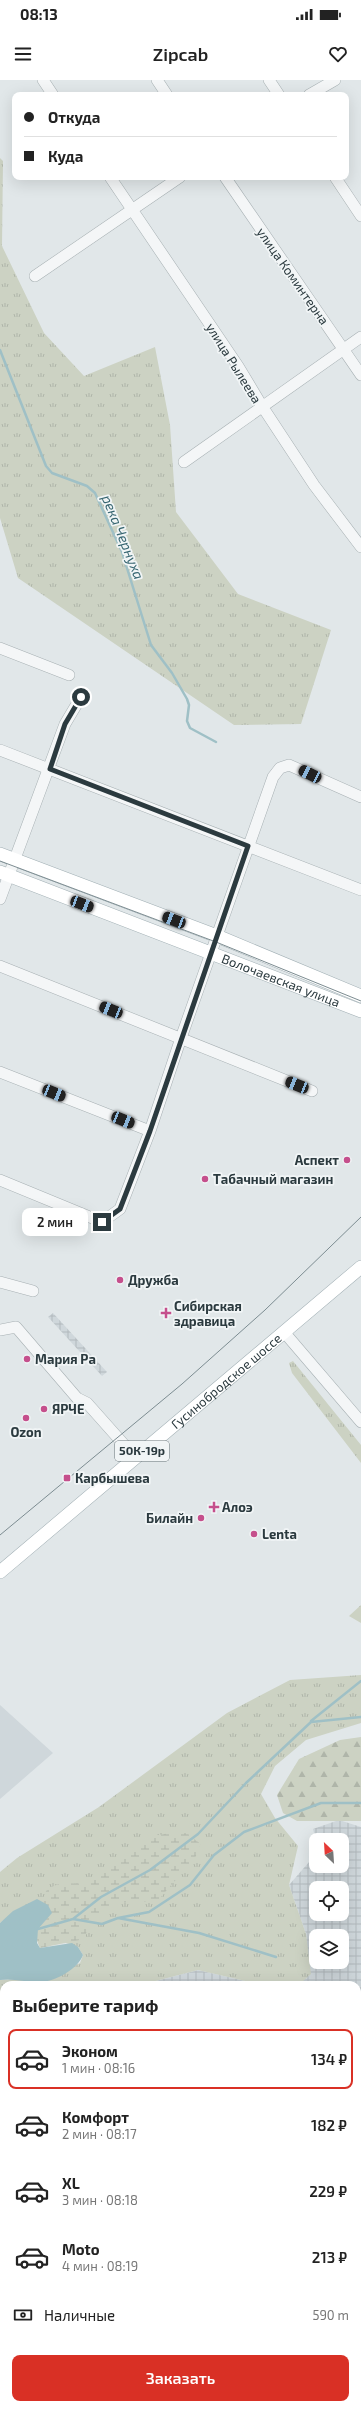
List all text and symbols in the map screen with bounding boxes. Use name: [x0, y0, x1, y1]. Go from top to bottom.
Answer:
text: 08:13: [20, 5, 58, 23]
icon: menu: [12, 43, 34, 65]
text: Zipcab: [153, 43, 208, 65]
icon: heart: [327, 43, 349, 65]
text: Откуда: [48, 108, 100, 126]
text: Куда: [48, 147, 83, 165]
street label: улица Коминтерна: [254, 224, 332, 328]
street label: улица Рылеева: [203, 320, 265, 406]
water label: река Чернуха: [99, 492, 148, 581]
route start: [72, 688, 90, 706]
car: [297, 763, 323, 785]
car: [69, 894, 95, 914]
car: [161, 910, 187, 930]
street label: Волочаевская улица: [220, 950, 342, 1010]
car: [98, 1000, 124, 1020]
car: [284, 1075, 310, 1095]
car: [41, 1083, 67, 1103]
car: [110, 1110, 136, 1130]
place label: Аспект: [295, 1152, 339, 1168]
marker: Аспект: [342, 1155, 352, 1165]
place label: Табачный магазин: [213, 1171, 333, 1187]
marker: Табачный магазин: [200, 1174, 210, 1184]
callout: 2 мин: [22, 1208, 88, 1236]
route end: [93, 1213, 111, 1231]
text: 2 мин: [37, 1214, 73, 1230]
place label: Дружба: [128, 1272, 179, 1288]
marker: Дружба: [115, 1275, 125, 1285]
place label: Сибирская здравица: [174, 1298, 242, 1329]
marker: Сибирская здравица: [161, 1308, 171, 1318]
street label: Гусинобродское шоссе: [168, 1330, 285, 1432]
place label: Мария Ра: [35, 1351, 96, 1367]
marker: Мария Ра: [22, 1354, 32, 1364]
place label: ЯРЧЕ: [52, 1401, 85, 1417]
marker: ЯРЧЕ: [39, 1404, 49, 1414]
marker: Ozon: [21, 1413, 31, 1423]
place label: Ozon: [10, 1424, 42, 1440]
road number: 50К-19р: [115, 1441, 169, 1461]
place label: Карбышева: [75, 1470, 150, 1486]
marker: Карбышева: [62, 1473, 72, 1483]
place label: Алоэ: [222, 1499, 253, 1515]
marker: Алоэ: [209, 1502, 219, 1512]
place label: Билайн: [146, 1510, 193, 1526]
marker: Билайн: [196, 1513, 206, 1523]
place label: Lenta: [262, 1526, 297, 1542]
marker: Lenta: [249, 1529, 259, 1539]
north arrow: [309, 1833, 349, 1873]
map controls: [309, 1833, 349, 1969]
button: locate: [309, 1881, 349, 1921]
button: layers: [309, 1929, 349, 1969]
text: Выберите тариф: [12, 1994, 158, 2016]
icon: car: [14, 2041, 50, 2077]
text: Эконом: [62, 2042, 118, 2060]
text: 134 ₽: [311, 2050, 347, 2068]
text: 1 мин · 08:16: [62, 2060, 135, 2076]
icon: car: [14, 2107, 50, 2143]
text: Комфорт: [62, 2108, 129, 2126]
text: 182 ₽: [311, 2116, 347, 2134]
text: 2 мин · 08:17: [62, 2126, 137, 2142]
icon: car: [14, 2173, 50, 2209]
text: XL: [62, 2174, 80, 2192]
text: 229 ₽: [309, 2182, 347, 2200]
text: 3 мин · 08:18: [62, 2192, 138, 2208]
icon: car: [14, 2239, 50, 2275]
text: Moto: [62, 2240, 100, 2258]
text: 213 ₽: [312, 2248, 347, 2266]
text: 4 мин · 08:19: [62, 2258, 138, 2274]
icon: cash: [12, 2304, 34, 2326]
text: Наличные: [44, 2306, 115, 2324]
text: 590 m: [312, 2307, 349, 2323]
button: Заказать: [12, 2355, 349, 2401]

